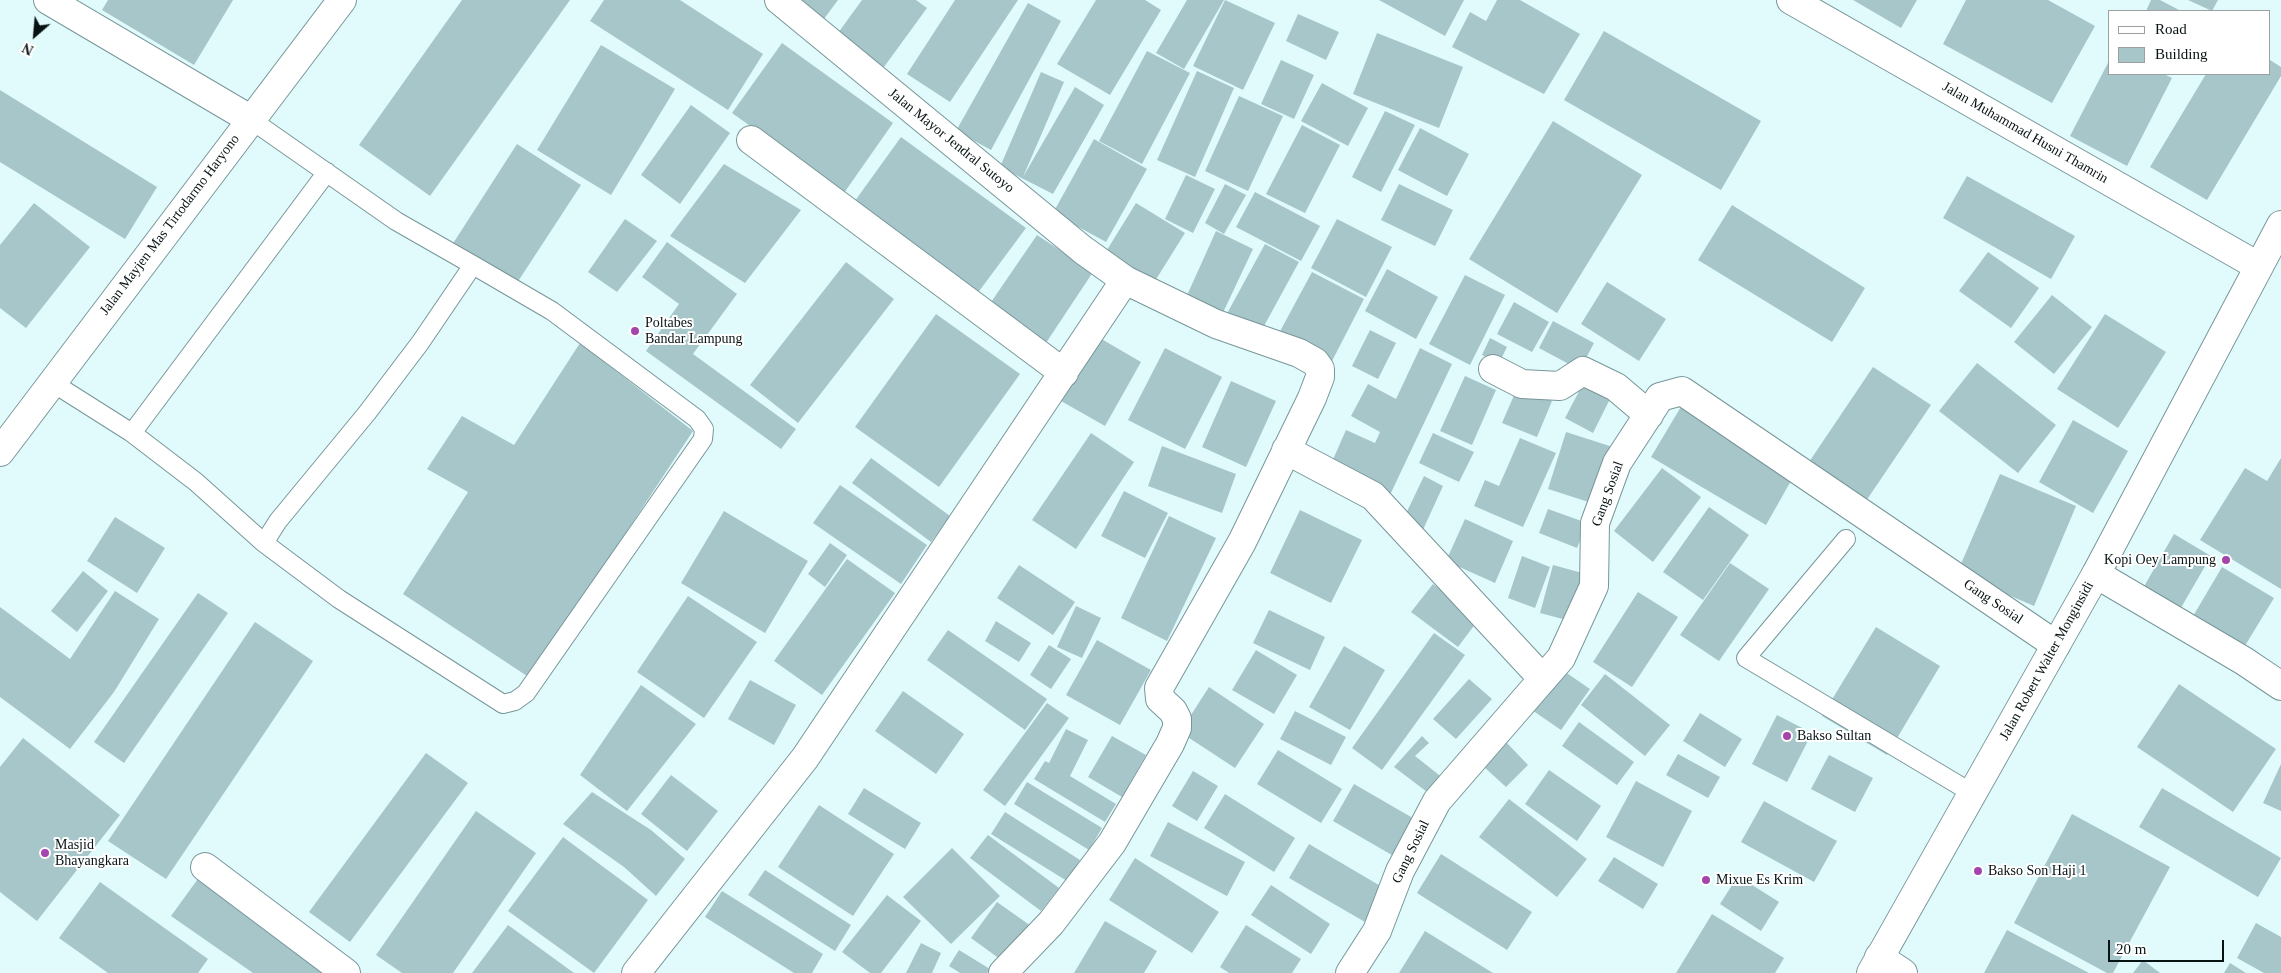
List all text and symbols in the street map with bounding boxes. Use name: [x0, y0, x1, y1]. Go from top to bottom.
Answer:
north arrow: [10, 10, 60, 60]
legend: [2108, 10, 2271, 75]
text: Road: [2155, 21, 2187, 37]
text: N: [20, 40, 36, 58]
text: Building: [2155, 46, 2208, 62]
street label: Jalan Muhammad Husni Thamrin: [1939, 79, 2111, 187]
street label: Jalan Mayor Jendral Sutoyo: [885, 85, 1017, 197]
street label: Jalan Mayjen Mas Tirtodarmo Haryono: [97, 131, 243, 319]
place label: Poltabes Bandar Lampung: [645, 315, 743, 348]
marker: Poltabes Bandar Lampung: [629, 325, 641, 337]
street label: Gang Sosial: [1588, 459, 1628, 529]
place label: Kopi Oey Lampung: [2104, 552, 2216, 568]
marker: Kopi Oey Lampung: [2220, 554, 2232, 566]
street label: Gang Sosial: [1960, 576, 2026, 628]
street label: Jalan Robert Walter Monginsidi: [1996, 579, 2098, 743]
place label: Bakso Sultan: [1797, 728, 1871, 744]
marker: Bakso Sultan: [1781, 730, 1793, 742]
street label: Gang Sosial: [1389, 818, 1433, 886]
place label: Masjid Bhayangkara: [55, 837, 129, 870]
marker: Masjid Bhayangkara: [39, 847, 51, 859]
place label: Bakso Son Haji 1: [1988, 863, 2086, 879]
marker: Bakso Son Haji 1: [1972, 865, 1984, 877]
place label: Mixue Es Krim: [1716, 872, 1803, 888]
marker: Mixue Es Krim: [1700, 874, 1712, 886]
scale bar: [2111, 930, 2227, 962]
text: 20 m: [2116, 941, 2146, 957]

